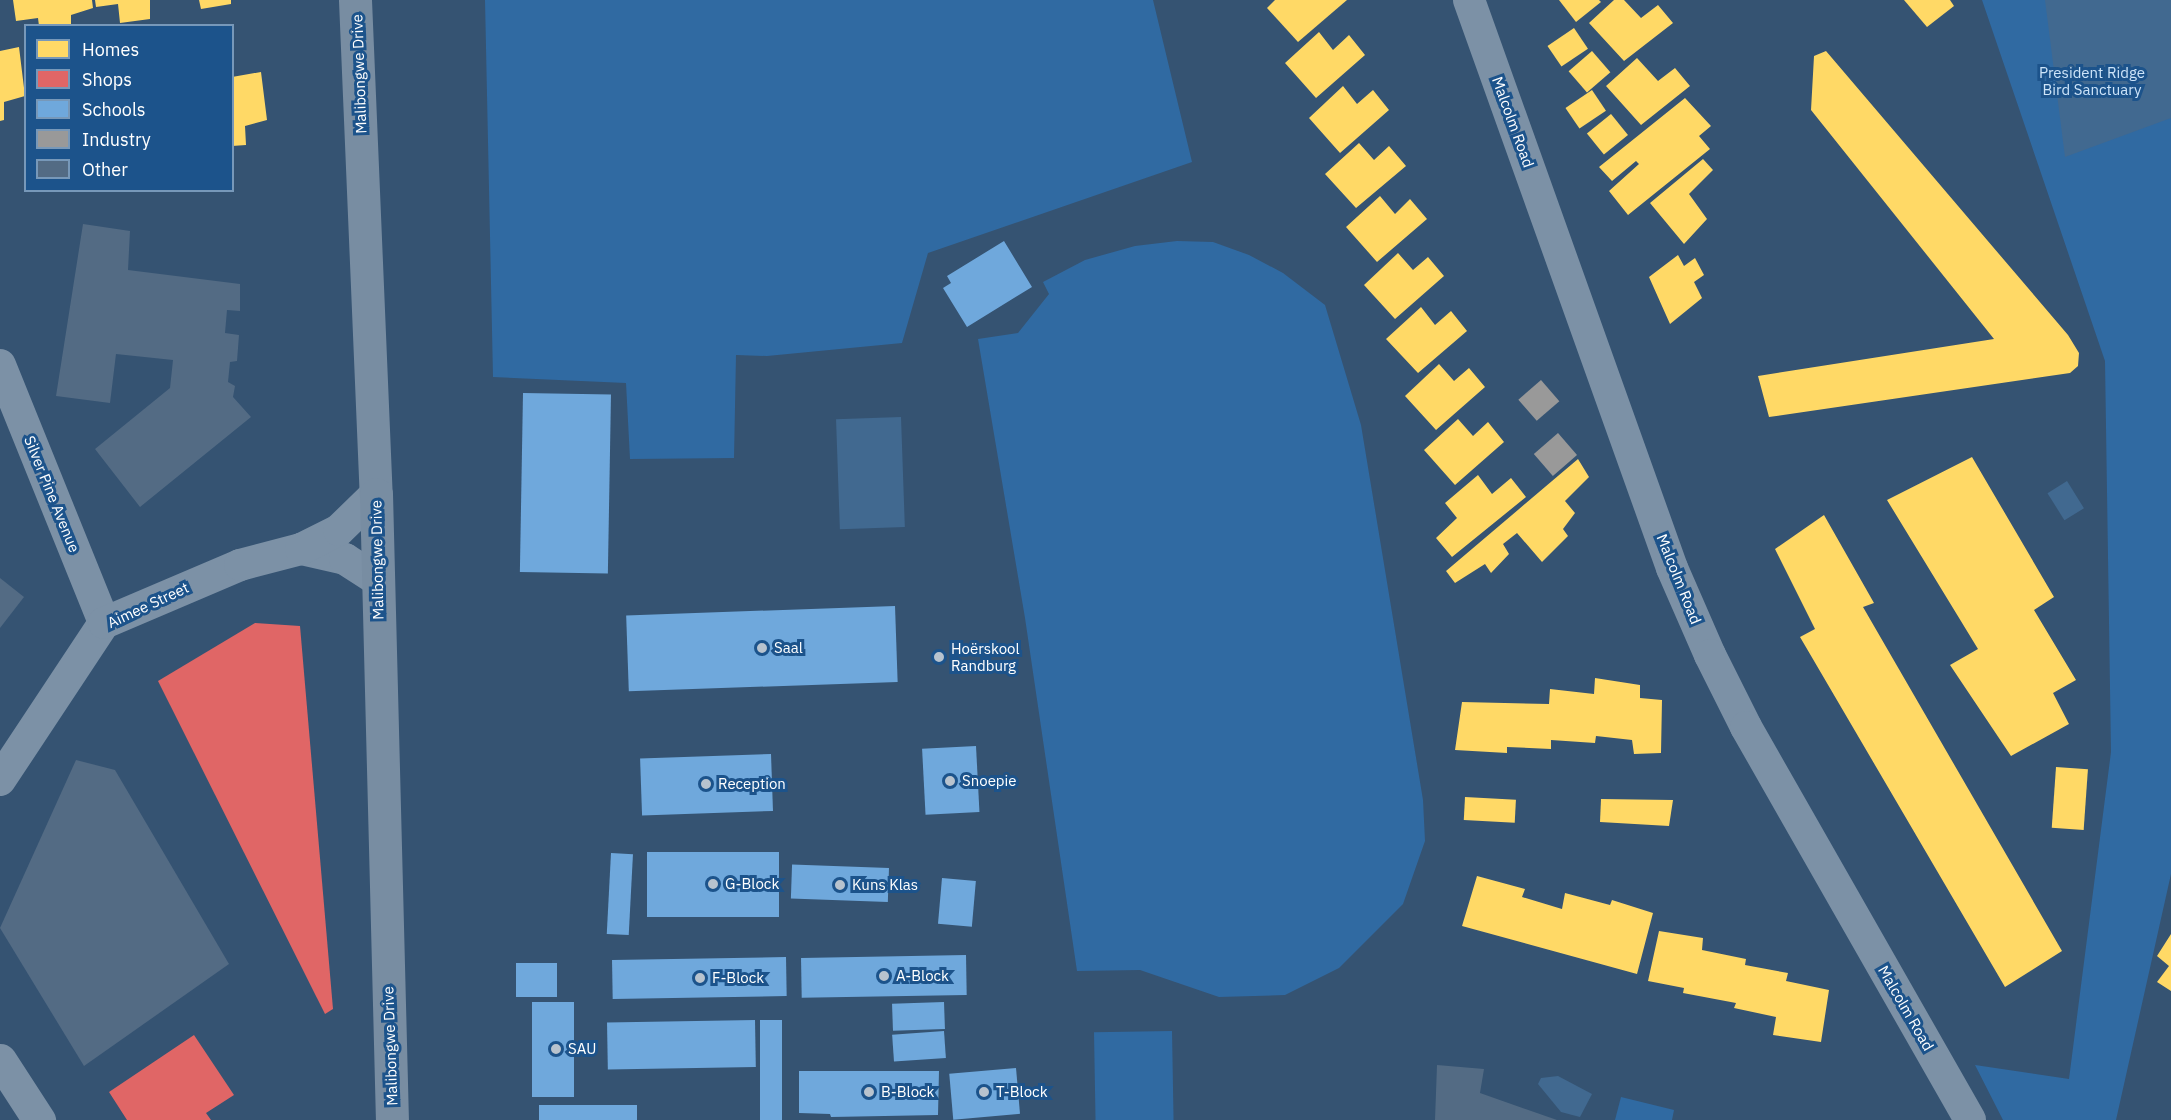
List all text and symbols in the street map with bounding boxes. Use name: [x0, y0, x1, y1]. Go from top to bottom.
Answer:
street label: Malibongwe Drive: [348, 14, 370, 134]
legend: [24, 24, 234, 192]
text: Homes: [82, 38, 139, 61]
park label: President Ridge Bird Sanctuary: [2039, 63, 2145, 98]
text: Shops: [82, 68, 132, 91]
street label: Malcolm Road: [1488, 74, 1538, 170]
text: Schools: [82, 98, 146, 121]
text: Industry: [82, 128, 151, 151]
text: Other: [82, 158, 128, 181]
street label: Silver Pine Avenue: [20, 433, 84, 555]
street label: Malibongwe Drive: [367, 500, 387, 620]
street label: Malcolm Road: [1653, 531, 1705, 627]
street label: Aimee Street: [104, 578, 192, 632]
place label: Saal: [774, 639, 803, 657]
place label: Hoërskool Randburg: [951, 639, 1020, 674]
marker: Saal: [755, 641, 769, 655]
marker: Hoërskool Randburg: [932, 650, 946, 664]
place label: Snoepie: [962, 772, 1017, 790]
marker: Snoepie: [943, 774, 957, 788]
place label: Reception: [718, 775, 786, 793]
marker: Reception: [699, 777, 713, 791]
place label: G-Block: [725, 875, 779, 893]
place label: Kuns Klas: [852, 876, 918, 894]
marker: G-Block: [706, 877, 720, 891]
marker: Kuns Klas: [833, 878, 847, 892]
street label: Malcolm Road: [1874, 962, 1938, 1054]
place label: A-Block: [896, 967, 949, 985]
place label: F-Block: [712, 969, 764, 987]
marker: A-Block: [877, 969, 891, 983]
marker: F-Block: [693, 971, 707, 985]
street label: Malibongwe Drive: [379, 986, 401, 1106]
place label: SAU: [568, 1040, 596, 1058]
marker: SAU: [549, 1042, 563, 1056]
place label: B-Block: [881, 1083, 935, 1101]
place label: T-Block: [996, 1083, 1048, 1101]
marker: B-Block: [862, 1085, 876, 1099]
marker: T-Block: [977, 1085, 991, 1099]

